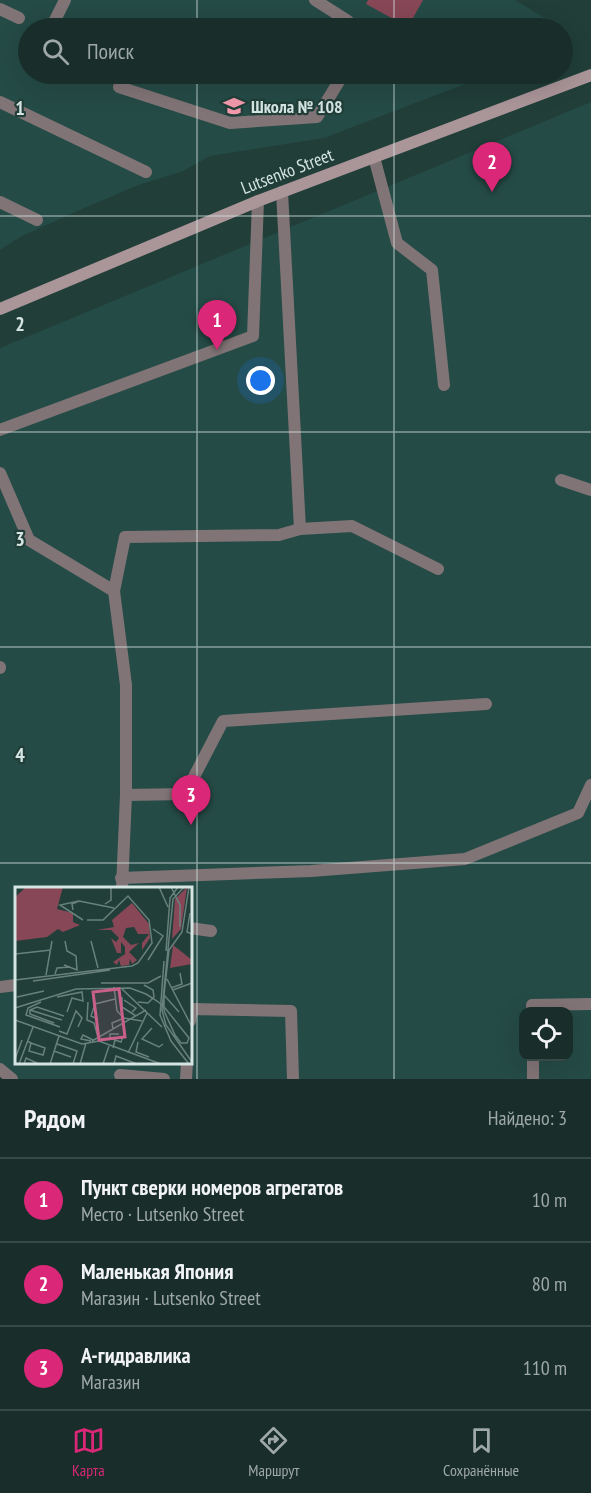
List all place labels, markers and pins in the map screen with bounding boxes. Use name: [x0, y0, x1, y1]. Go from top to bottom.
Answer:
school or university icon: Школа № 108: [222, 94, 246, 118]
place label: Школа № 108: [251, 95, 343, 118]
pin: 2: [472, 142, 512, 192]
pin: 1: [198, 300, 236, 350]
pin: 3: [172, 776, 210, 825]

